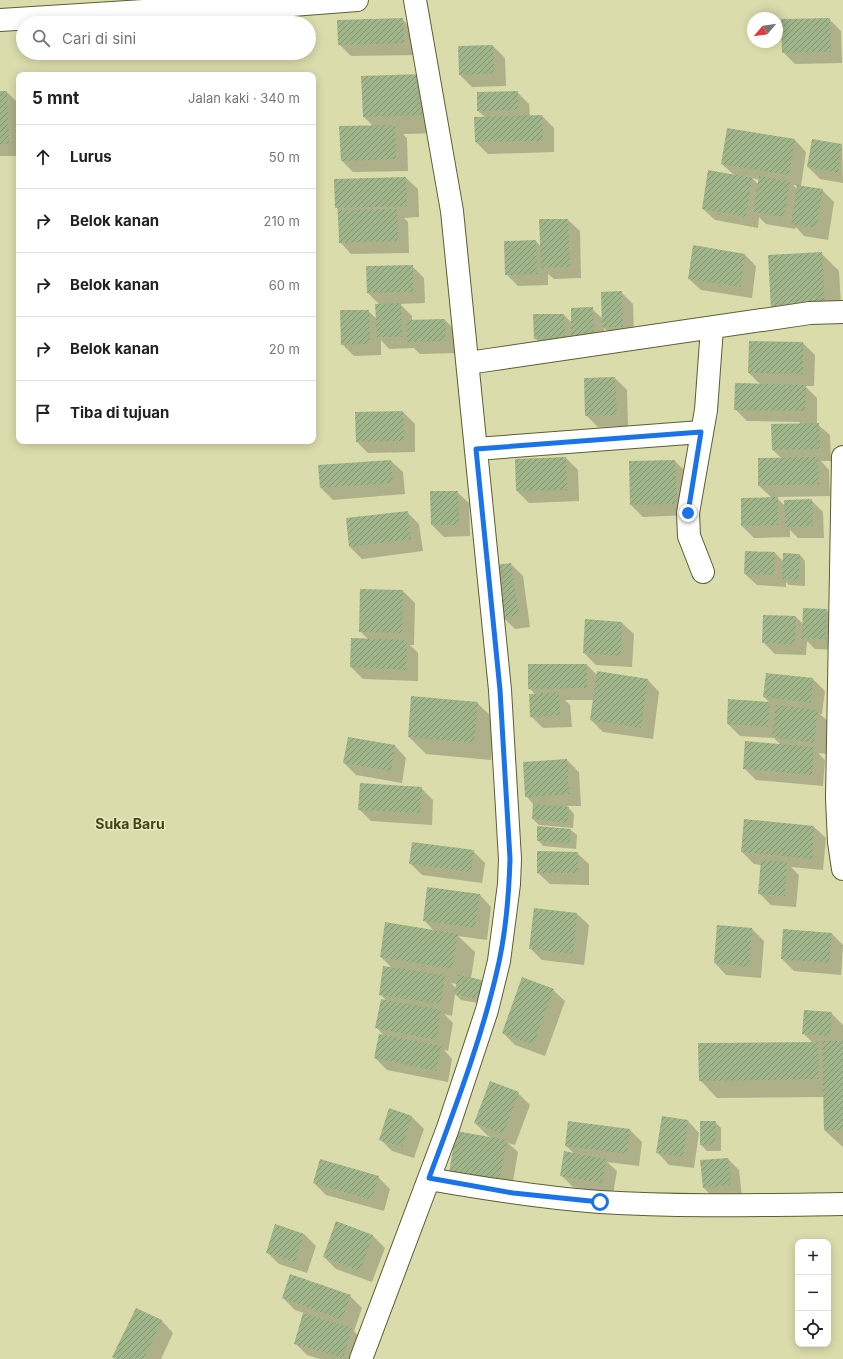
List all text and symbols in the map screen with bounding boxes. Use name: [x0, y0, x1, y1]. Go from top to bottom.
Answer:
north arrow: [747, 12, 783, 48]
search box: [16, 16, 316, 60]
icon: search: [30, 27, 52, 49]
text: Cari di sini: [62, 29, 136, 48]
text: 5 mnt: [32, 88, 79, 108]
text: Jalan kaki · 340 m: [188, 90, 300, 106]
icon: ahead: [32, 146, 54, 168]
text: Lurus: [70, 147, 112, 166]
text: 50 m: [269, 149, 300, 165]
icon: right: [32, 210, 54, 232]
text: Belok kanan: [70, 211, 159, 230]
text: 210 m: [264, 213, 300, 229]
icon: right: [32, 274, 54, 296]
text: Belok kanan: [70, 275, 159, 294]
text: 60 m: [269, 277, 300, 293]
icon: right: [32, 338, 54, 360]
text: Belok kanan: [70, 339, 159, 358]
text: 20 m: [269, 341, 300, 357]
icon: arrive: [32, 402, 54, 424]
text: Tiba di tujuan: [70, 403, 169, 422]
route end: [679, 504, 697, 522]
district label: Suka Baru: [95, 815, 165, 832]
route start: [591, 1193, 609, 1211]
map controls: [795, 1239, 831, 1347]
button: +: [795, 1239, 831, 1275]
button: −: [795, 1275, 831, 1311]
button: locate: [795, 1311, 831, 1347]

